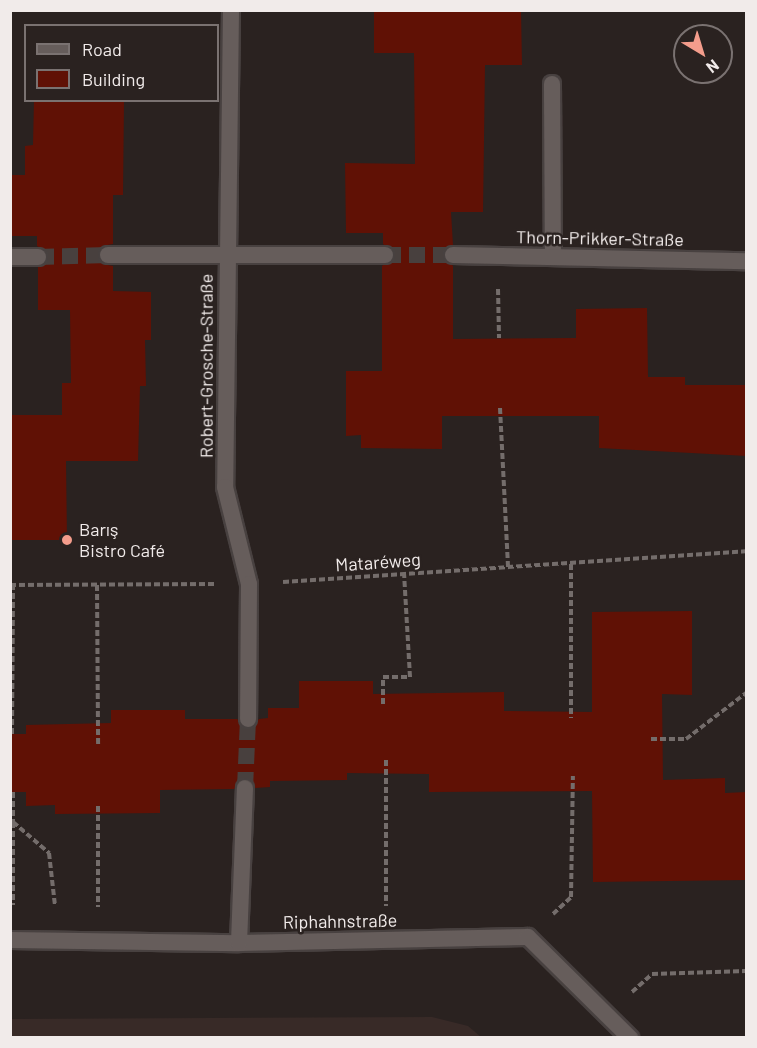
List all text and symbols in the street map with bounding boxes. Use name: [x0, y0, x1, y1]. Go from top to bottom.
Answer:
legend: [24, 24, 219, 102]
north arrow: [673, 24, 733, 84]
text: Road: [82, 38, 122, 60]
text: N: [703, 56, 723, 78]
text: Building: [82, 68, 145, 90]
street label: Thorn-Prikker-Straße: [516, 226, 684, 250]
street label: Robert-Grosche-Straße: [195, 274, 217, 458]
place label: Barış Bistro Café: [79, 519, 165, 562]
marker: Barış Bistro Café: [60, 533, 74, 547]
street label: Mataréweg: [335, 548, 421, 576]
street label: Riphahnstraße: [283, 909, 397, 933]

